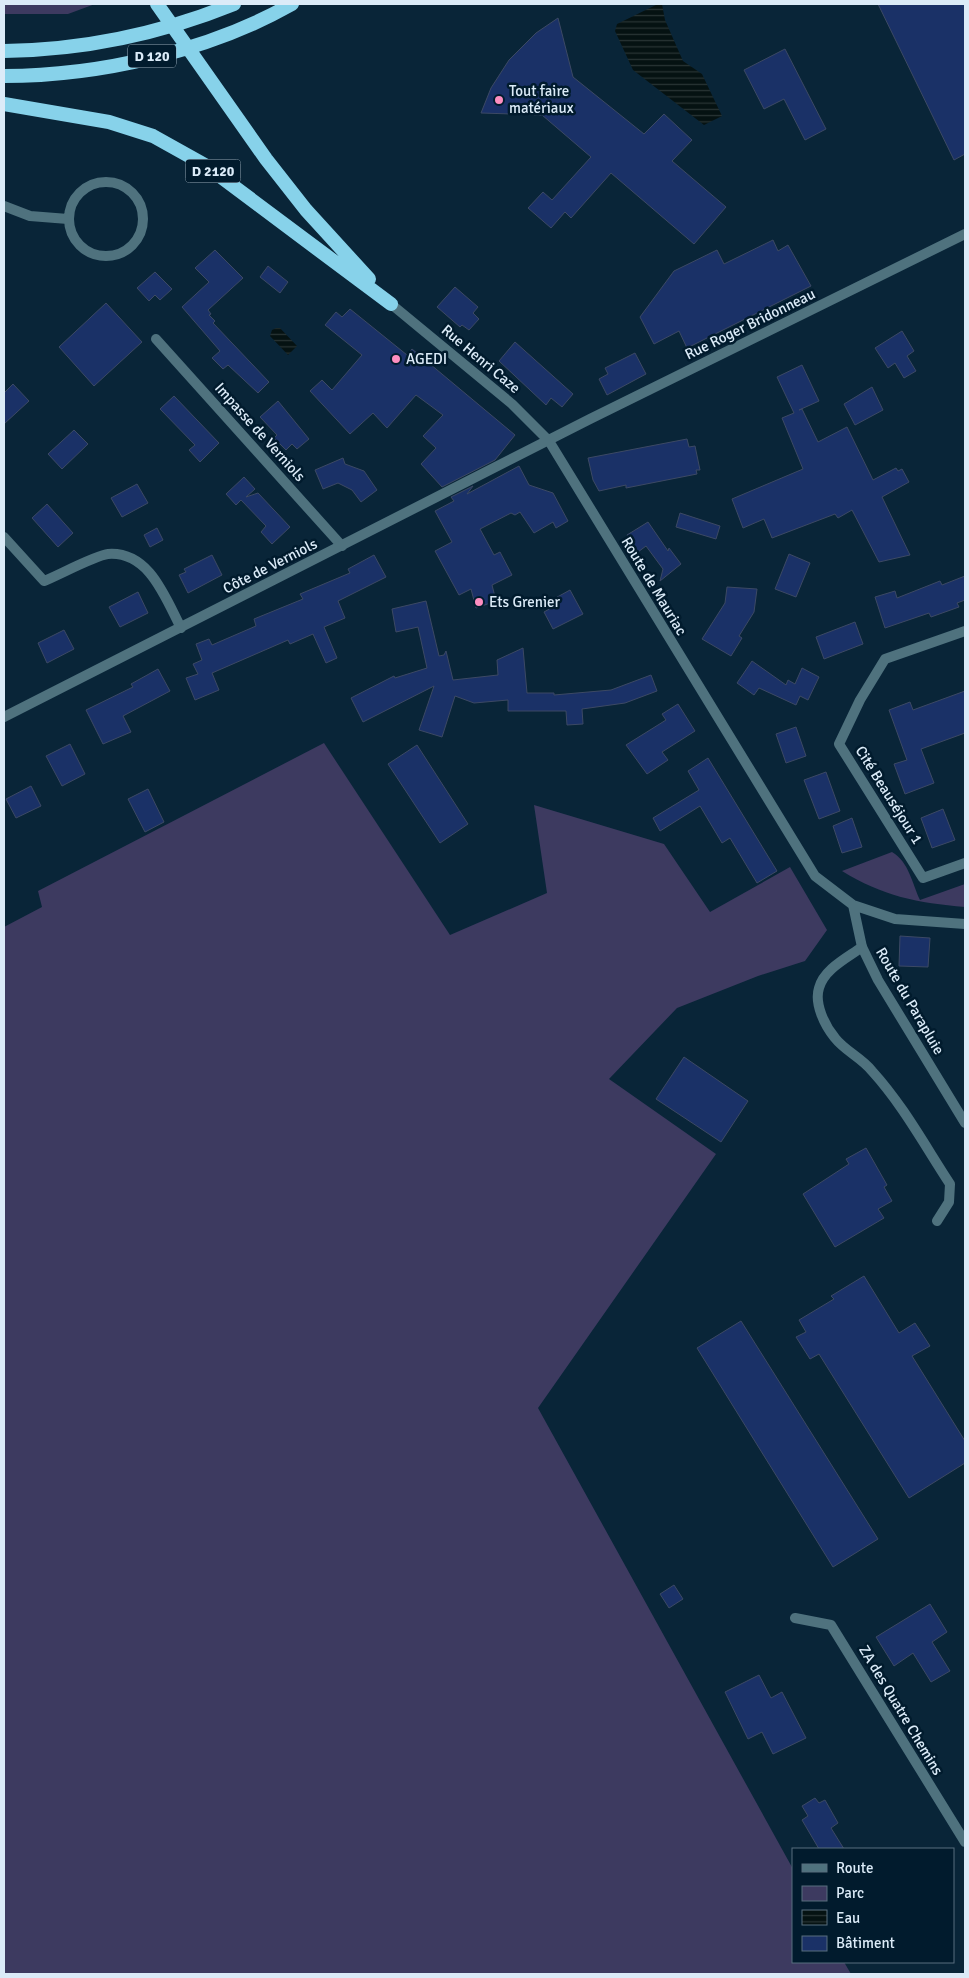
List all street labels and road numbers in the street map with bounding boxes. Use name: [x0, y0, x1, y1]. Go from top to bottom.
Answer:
road number: D 120: [128, 44, 176, 68]
road number: D 2120: [186, 160, 240, 182]
street label: Rue Roger Bridonneau: [682, 285, 818, 363]
street label: Rue Henri Caze: [438, 321, 524, 397]
street label: Impasse de Verniols: [211, 379, 309, 485]
street label: Route de Mauriac: [617, 533, 691, 639]
street label: Côte de Verniols: [220, 534, 320, 597]
street label: Cité Beauséjour 1: [852, 743, 926, 847]
street label: Route du Parapluie: [872, 944, 948, 1058]
street label: ZA des Quatre Chemins: [855, 1642, 947, 1779]

